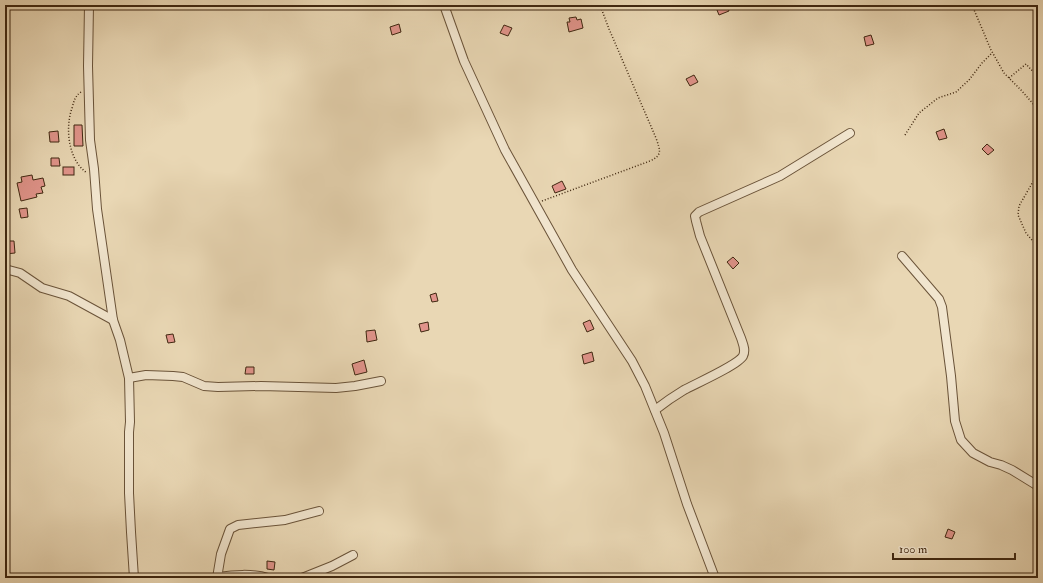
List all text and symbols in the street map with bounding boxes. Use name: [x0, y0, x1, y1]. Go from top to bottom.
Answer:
scale bar: [893, 535, 1015, 561]
text: 100 m: [899, 542, 928, 557]

